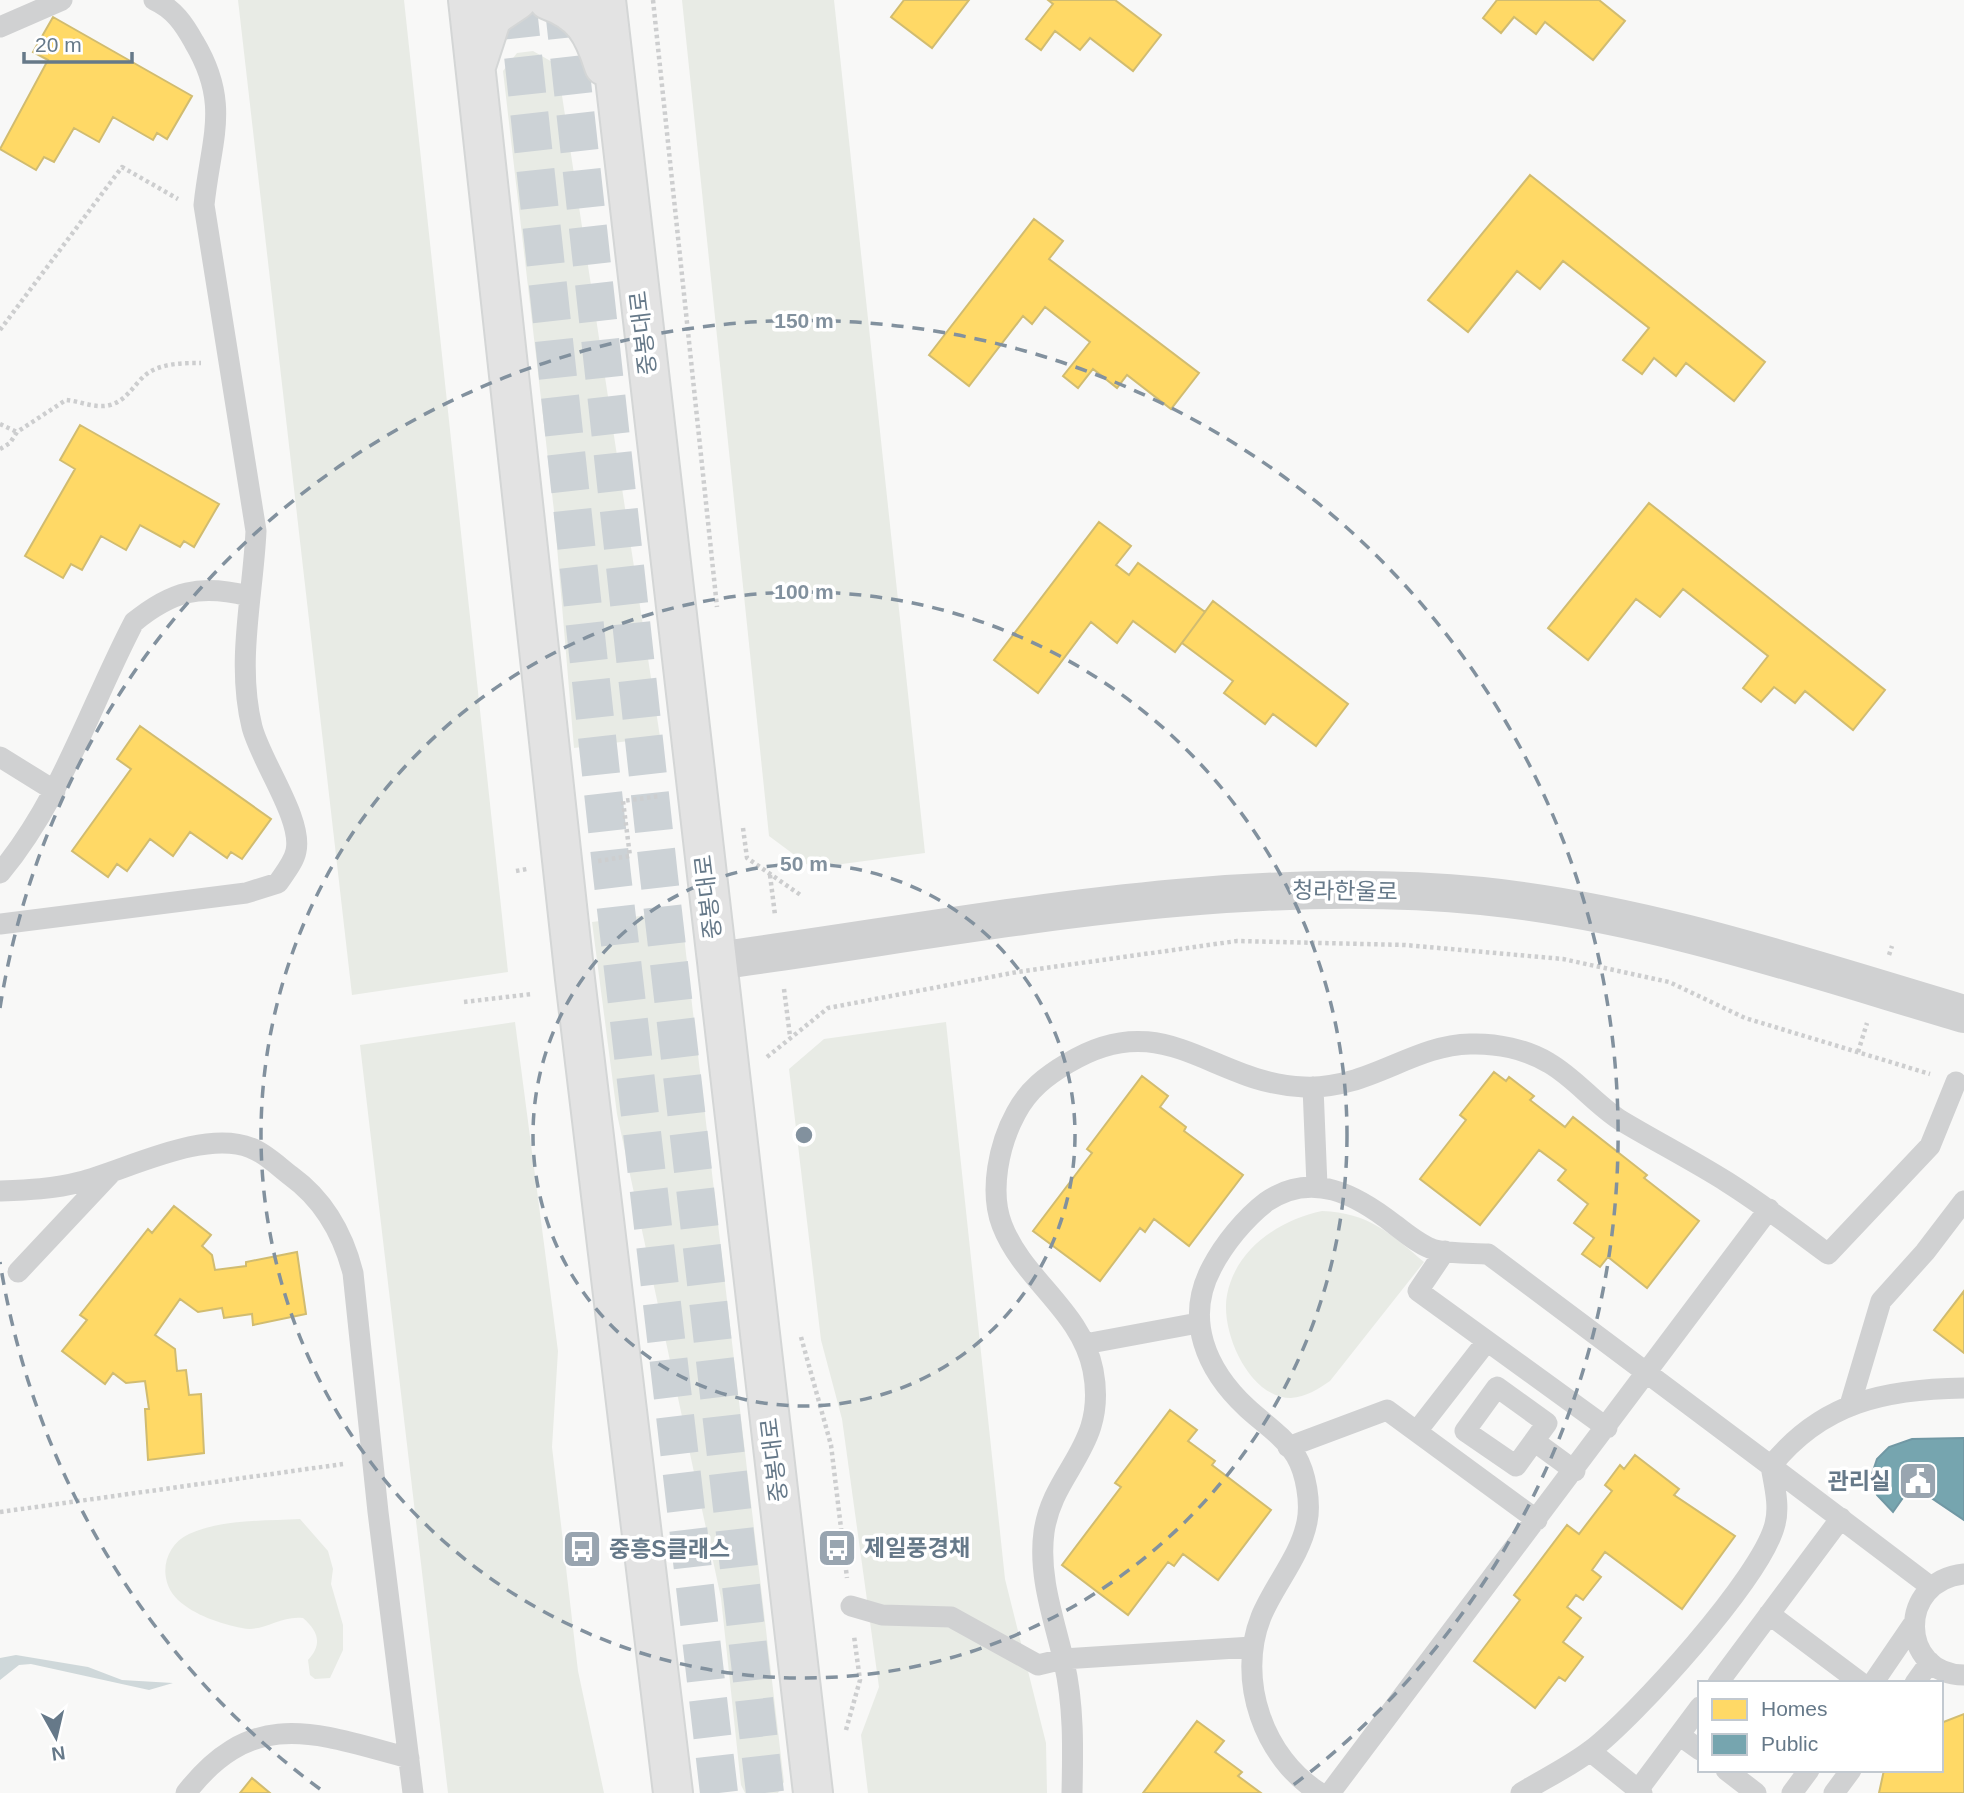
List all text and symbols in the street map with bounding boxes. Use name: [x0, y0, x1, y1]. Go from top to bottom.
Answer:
scale bar: [24, 21, 133, 65]
text: 20 m: [35, 33, 82, 56]
street label: 중봉대로: [625, 289, 661, 377]
text: 150 m: [774, 309, 834, 332]
text: 100 m: [774, 580, 834, 603]
text: 50 m: [780, 852, 828, 875]
street label: 중봉대로: [690, 853, 726, 941]
street label: 청라한울로: [1292, 877, 1398, 905]
centre of rings: [792, 1123, 816, 1147]
street label: 중봉대로: [756, 1416, 792, 1504]
public building icon: 관리실: [1897, 1460, 1939, 1502]
place label: 관리실: [1828, 1468, 1891, 1494]
bus stop icon: 제일풍경채: [816, 1527, 858, 1569]
bus stop icon: 중흥S클래스: [561, 1528, 603, 1570]
place label: 제일풍경채: [864, 1535, 970, 1561]
place label: 중흥S클래스: [609, 1536, 730, 1562]
legend: [1698, 1681, 1943, 1772]
text: Homes: [1761, 1697, 1828, 1720]
north arrow: [21, 1702, 91, 1772]
text: Public: [1761, 1732, 1818, 1755]
text: N: [50, 1742, 67, 1765]

